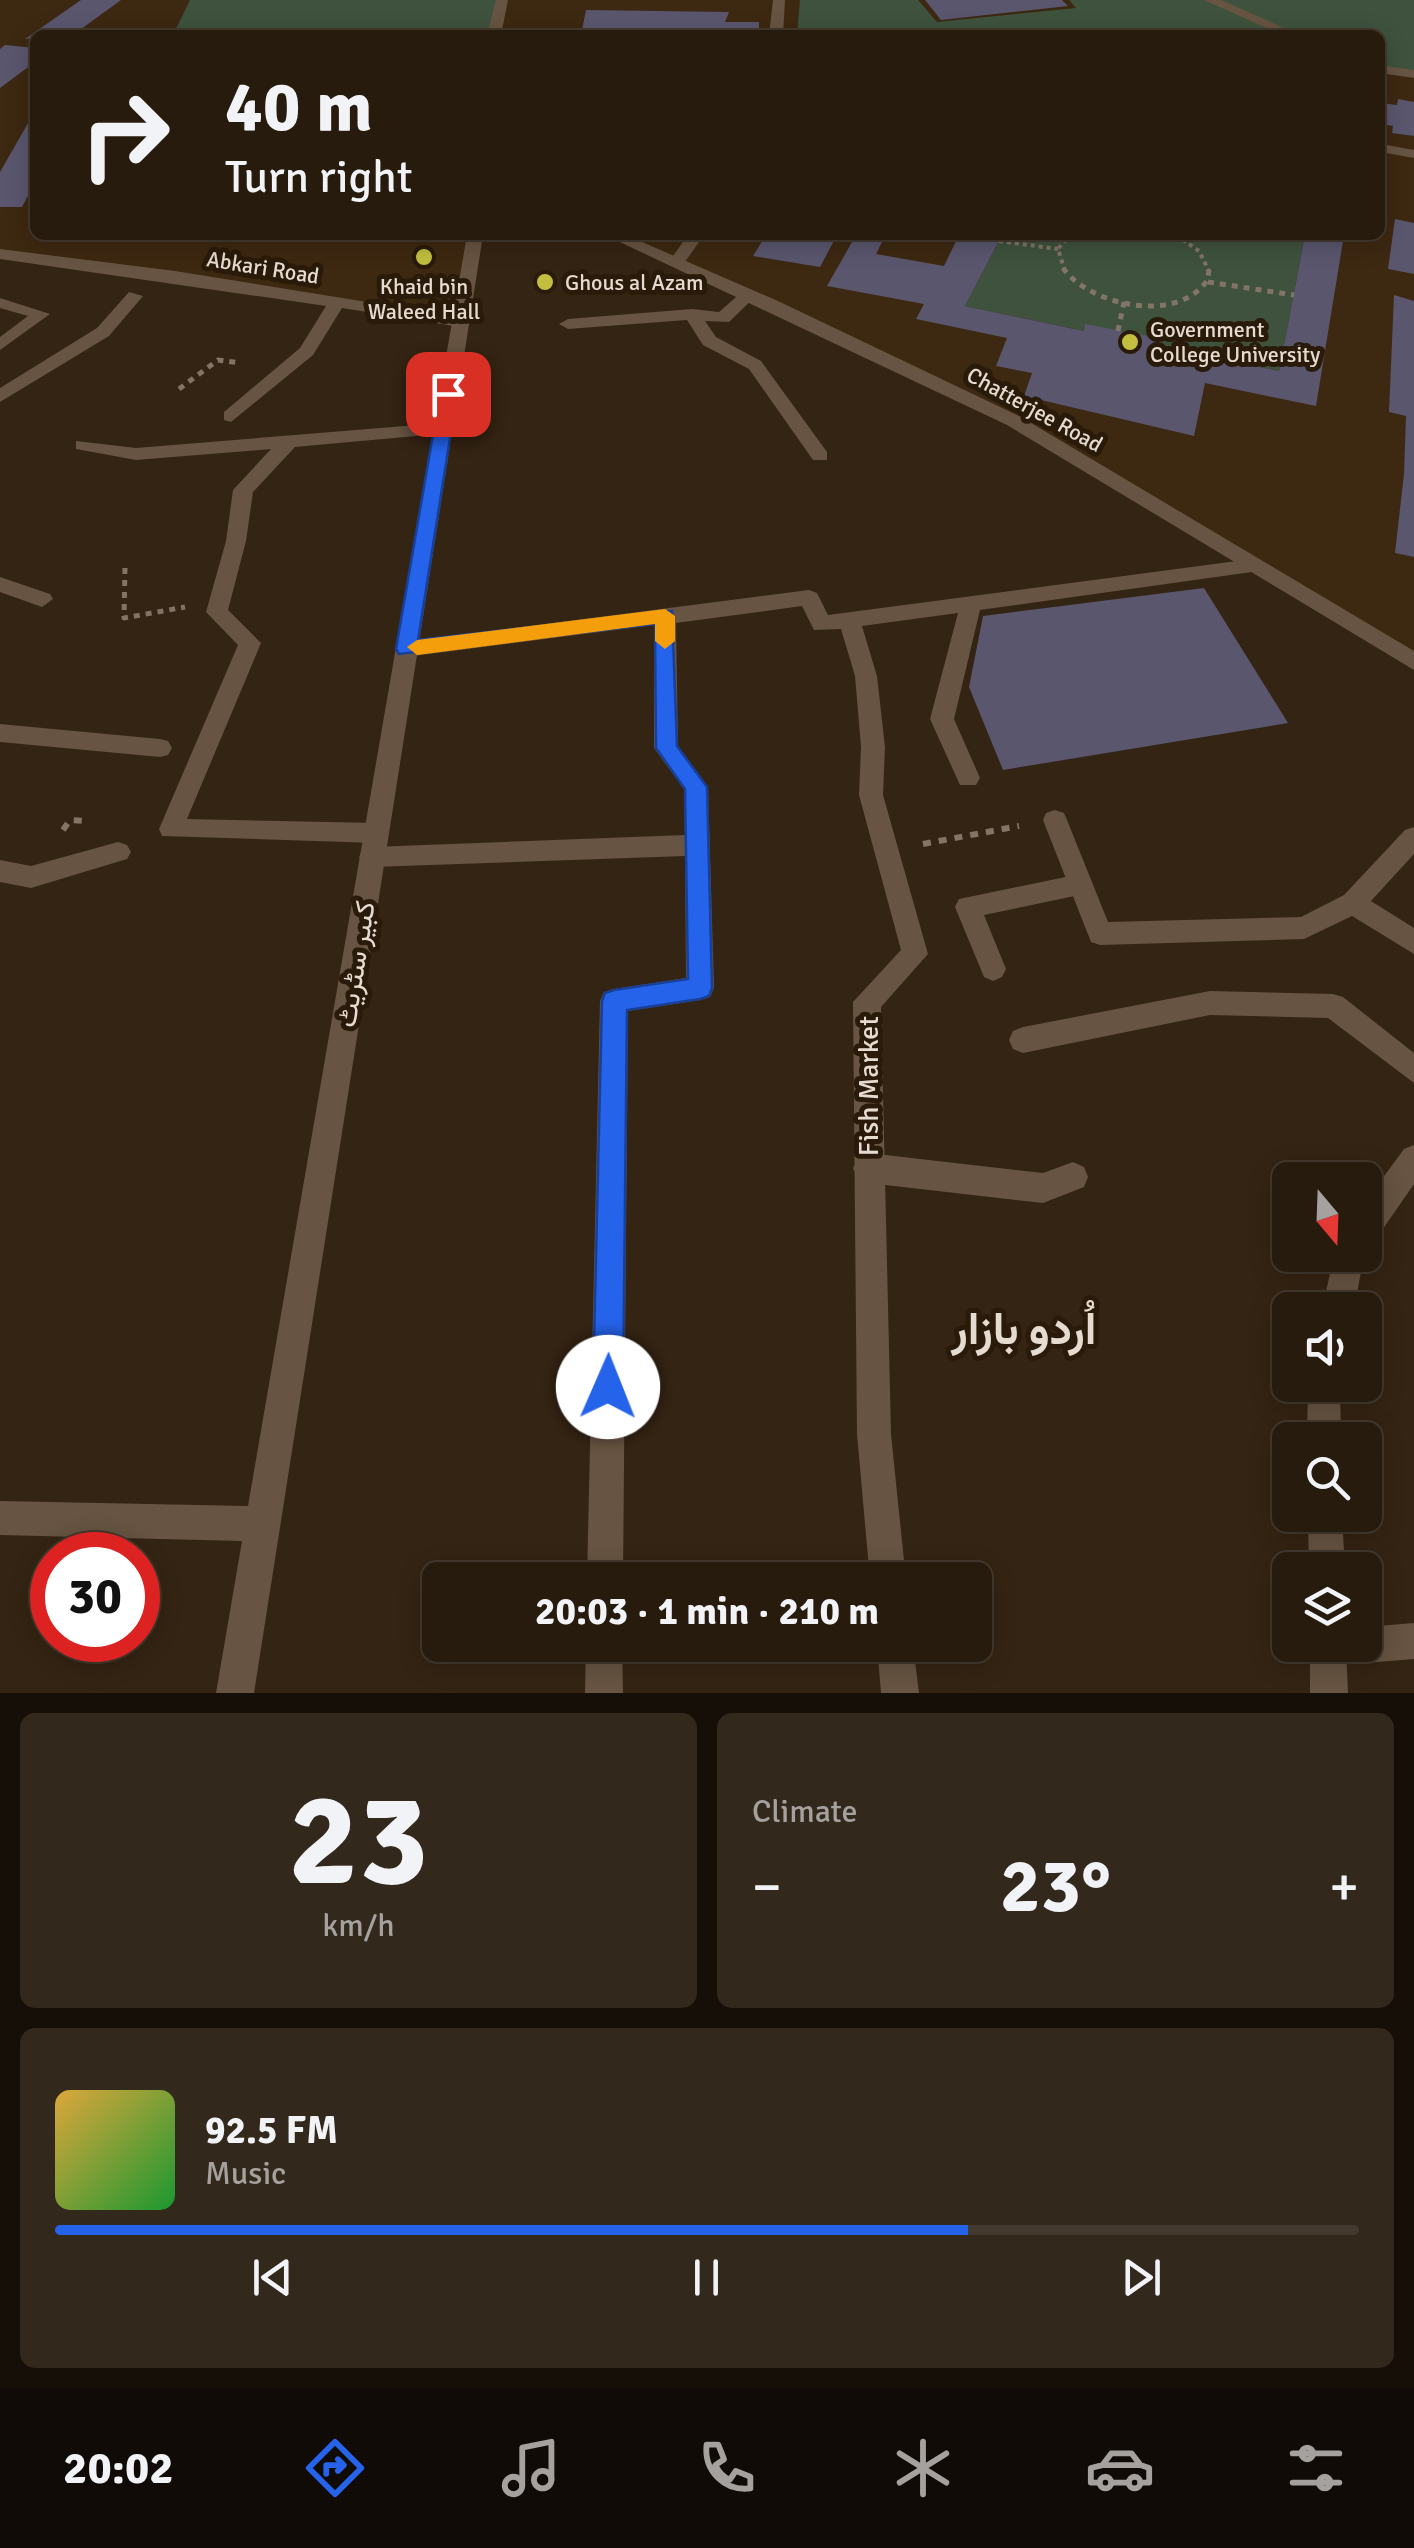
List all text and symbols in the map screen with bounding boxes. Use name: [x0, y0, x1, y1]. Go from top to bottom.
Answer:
text: 40 m: [225, 64, 373, 150]
icon: right: [60, 70, 190, 200]
text: Turn right: [225, 150, 413, 205]
street label: Abkari Road: [205, 245, 321, 290]
marker: Khaid bin Waleed Hall: [413, 246, 435, 268]
place label: Ghous al Azam: [565, 269, 703, 296]
marker: Ghous al Azam: [534, 271, 556, 293]
place label: Khaid bin Waleed Hall: [368, 273, 480, 325]
place label: Government College University: [1150, 316, 1321, 368]
marker: Government College University: [1119, 331, 1141, 353]
pin: [406, 352, 491, 437]
street label: Chatterjee Road: [962, 361, 1107, 458]
icon: arrive: [421, 367, 476, 422]
street label: کبیر سٹریٹ: [329, 899, 383, 1030]
street label: Fish Market: [852, 1016, 886, 1156]
north arrow: [1272, 1162, 1382, 1272]
map controls: [1272, 1162, 1382, 1662]
button: sound: [1272, 1292, 1382, 1402]
district label: اُردو بازار: [950, 1299, 1096, 1357]
position arrow: [556, 1335, 660, 1439]
button: search: [1272, 1422, 1382, 1532]
speed limit sign: 30: [30, 1532, 160, 1662]
button: layers: [1272, 1552, 1382, 1662]
text: 20:03 · 1 min · 210 m: [535, 1588, 879, 1635]
text: 23: [288, 1761, 429, 1921]
text: Climate: [752, 1792, 858, 1831]
text: 23°: [1000, 1840, 1111, 1933]
text: −: [752, 1853, 782, 1921]
text: +: [1329, 1853, 1359, 1921]
text: km/h: [322, 1906, 395, 1945]
text: 92.5 FM: [205, 2107, 338, 2154]
text: Music: [205, 2154, 286, 2193]
icon: previous: [245, 2250, 300, 2305]
icon: pause: [679, 2250, 734, 2305]
icon: next: [1114, 2250, 1169, 2305]
icon: directions: [300, 2433, 370, 2503]
icon: music: [496, 2433, 566, 2503]
icon: phone: [692, 2433, 762, 2503]
icon: climate: [888, 2433, 958, 2503]
icon: car: [1085, 2433, 1155, 2503]
icon: filters: [1281, 2433, 1351, 2503]
text: 20:02: [63, 2441, 174, 2496]

